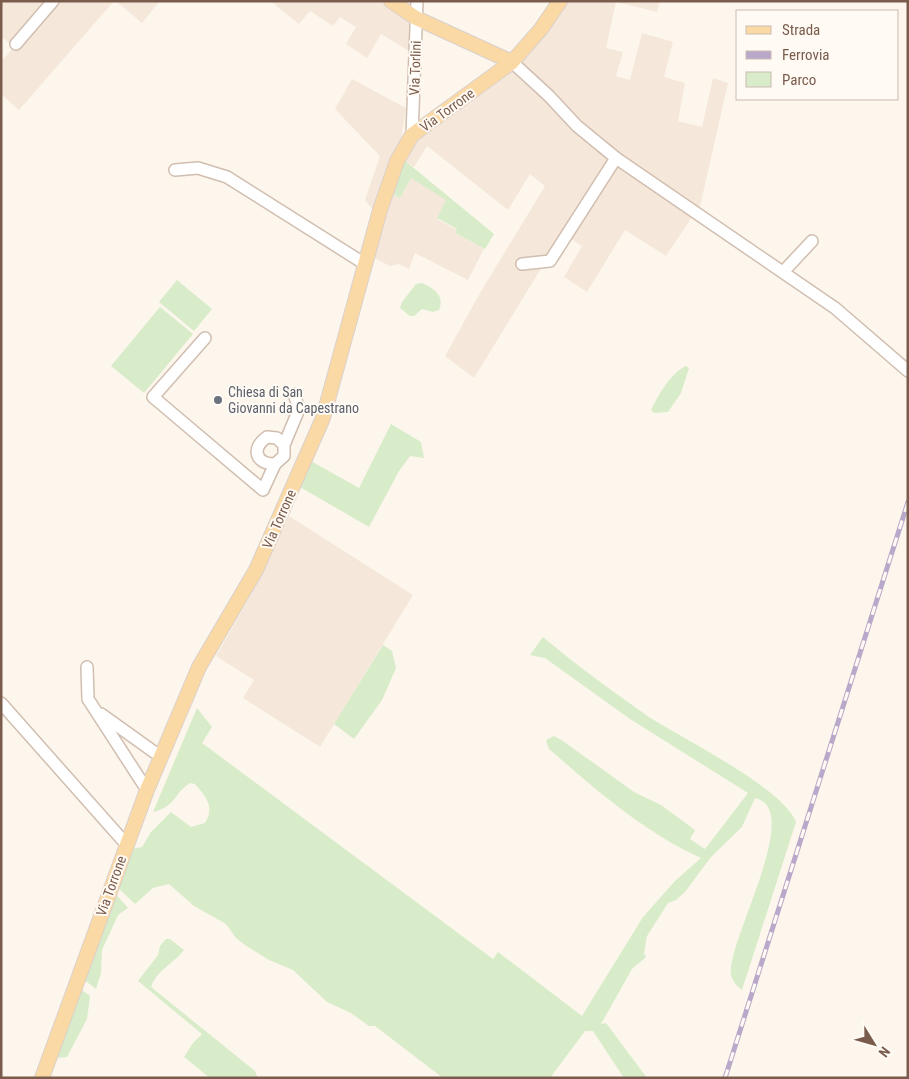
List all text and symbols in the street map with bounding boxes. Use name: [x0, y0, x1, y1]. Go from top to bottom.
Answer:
legend: [736, 10, 899, 100]
text: Strada: [782, 21, 820, 39]
street label: Via Torlini: [406, 40, 424, 96]
text: Ferrovia: [782, 46, 830, 64]
text: Parco: [782, 71, 816, 89]
street label: Via Torrone: [417, 85, 478, 135]
place label: Chiesa di San Giovanni da Capestrano: [228, 384, 359, 416]
marker: Chiesa di San Giovanni da Capestrano: [212, 394, 224, 406]
street label: Via Torrone: [259, 487, 299, 551]
street label: Via Torrone: [93, 853, 129, 918]
north arrow: [849, 1019, 899, 1069]
text: N: [875, 1044, 893, 1060]

